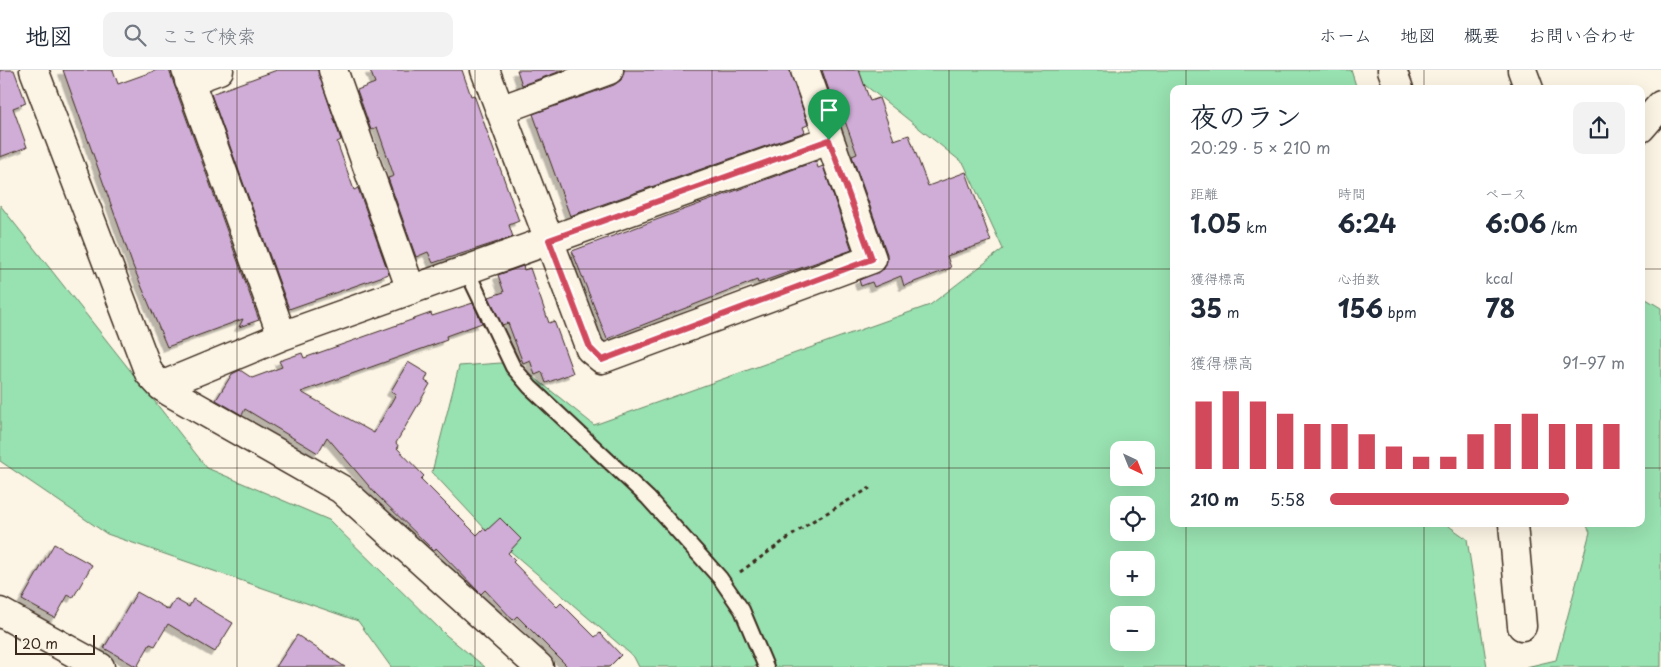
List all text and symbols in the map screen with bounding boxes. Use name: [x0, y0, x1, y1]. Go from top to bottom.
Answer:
search box: [103, 12, 453, 57]
text: 地図: [25, 17, 73, 53]
icon: search: [121, 21, 149, 49]
text: ここで検索: [161, 21, 256, 49]
text: ホーム: [1319, 21, 1372, 48]
text: 地図: [1400, 21, 1436, 48]
text: 概要: [1464, 21, 1500, 48]
text: お問い合わせ: [1528, 21, 1636, 48]
pin: [808, 89, 850, 140]
text: 夜のラン: [1190, 94, 1302, 137]
icon: arrive: [815, 96, 843, 124]
button: share: [1573, 102, 1625, 154]
text: 20:29 · 5 × 210 m: [1190, 135, 1330, 159]
text: 距離: [1190, 183, 1218, 204]
text: 時間: [1338, 183, 1366, 204]
text: ペース: [1485, 183, 1527, 204]
text: 1.05: [1190, 204, 1242, 242]
text: 6:24: [1338, 204, 1396, 242]
text: 6:06: [1485, 204, 1546, 242]
text: km: [1242, 217, 1267, 238]
text: /km: [1546, 217, 1578, 238]
text: 獲得標高: [1190, 268, 1246, 289]
text: 心拍数: [1338, 268, 1380, 289]
text: kcal: [1485, 268, 1513, 289]
text: 35: [1190, 289, 1222, 327]
text: 156: [1338, 289, 1383, 327]
text: 78: [1485, 289, 1515, 327]
text: m: [1222, 302, 1240, 323]
text: bpm: [1383, 302, 1417, 323]
text: 獲得標高: [1190, 350, 1254, 374]
text: 91–97 m: [1562, 350, 1625, 374]
north arrow: [1110, 441, 1155, 486]
map controls: [1110, 441, 1155, 651]
text: 210 m: [1190, 487, 1239, 511]
text: 5:58: [1270, 487, 1305, 511]
button: locate: [1110, 496, 1155, 541]
button: +: [1110, 551, 1155, 596]
button: −: [1110, 606, 1155, 651]
scale bar: [15, 632, 95, 655]
text: 20 m: [22, 633, 58, 654]

